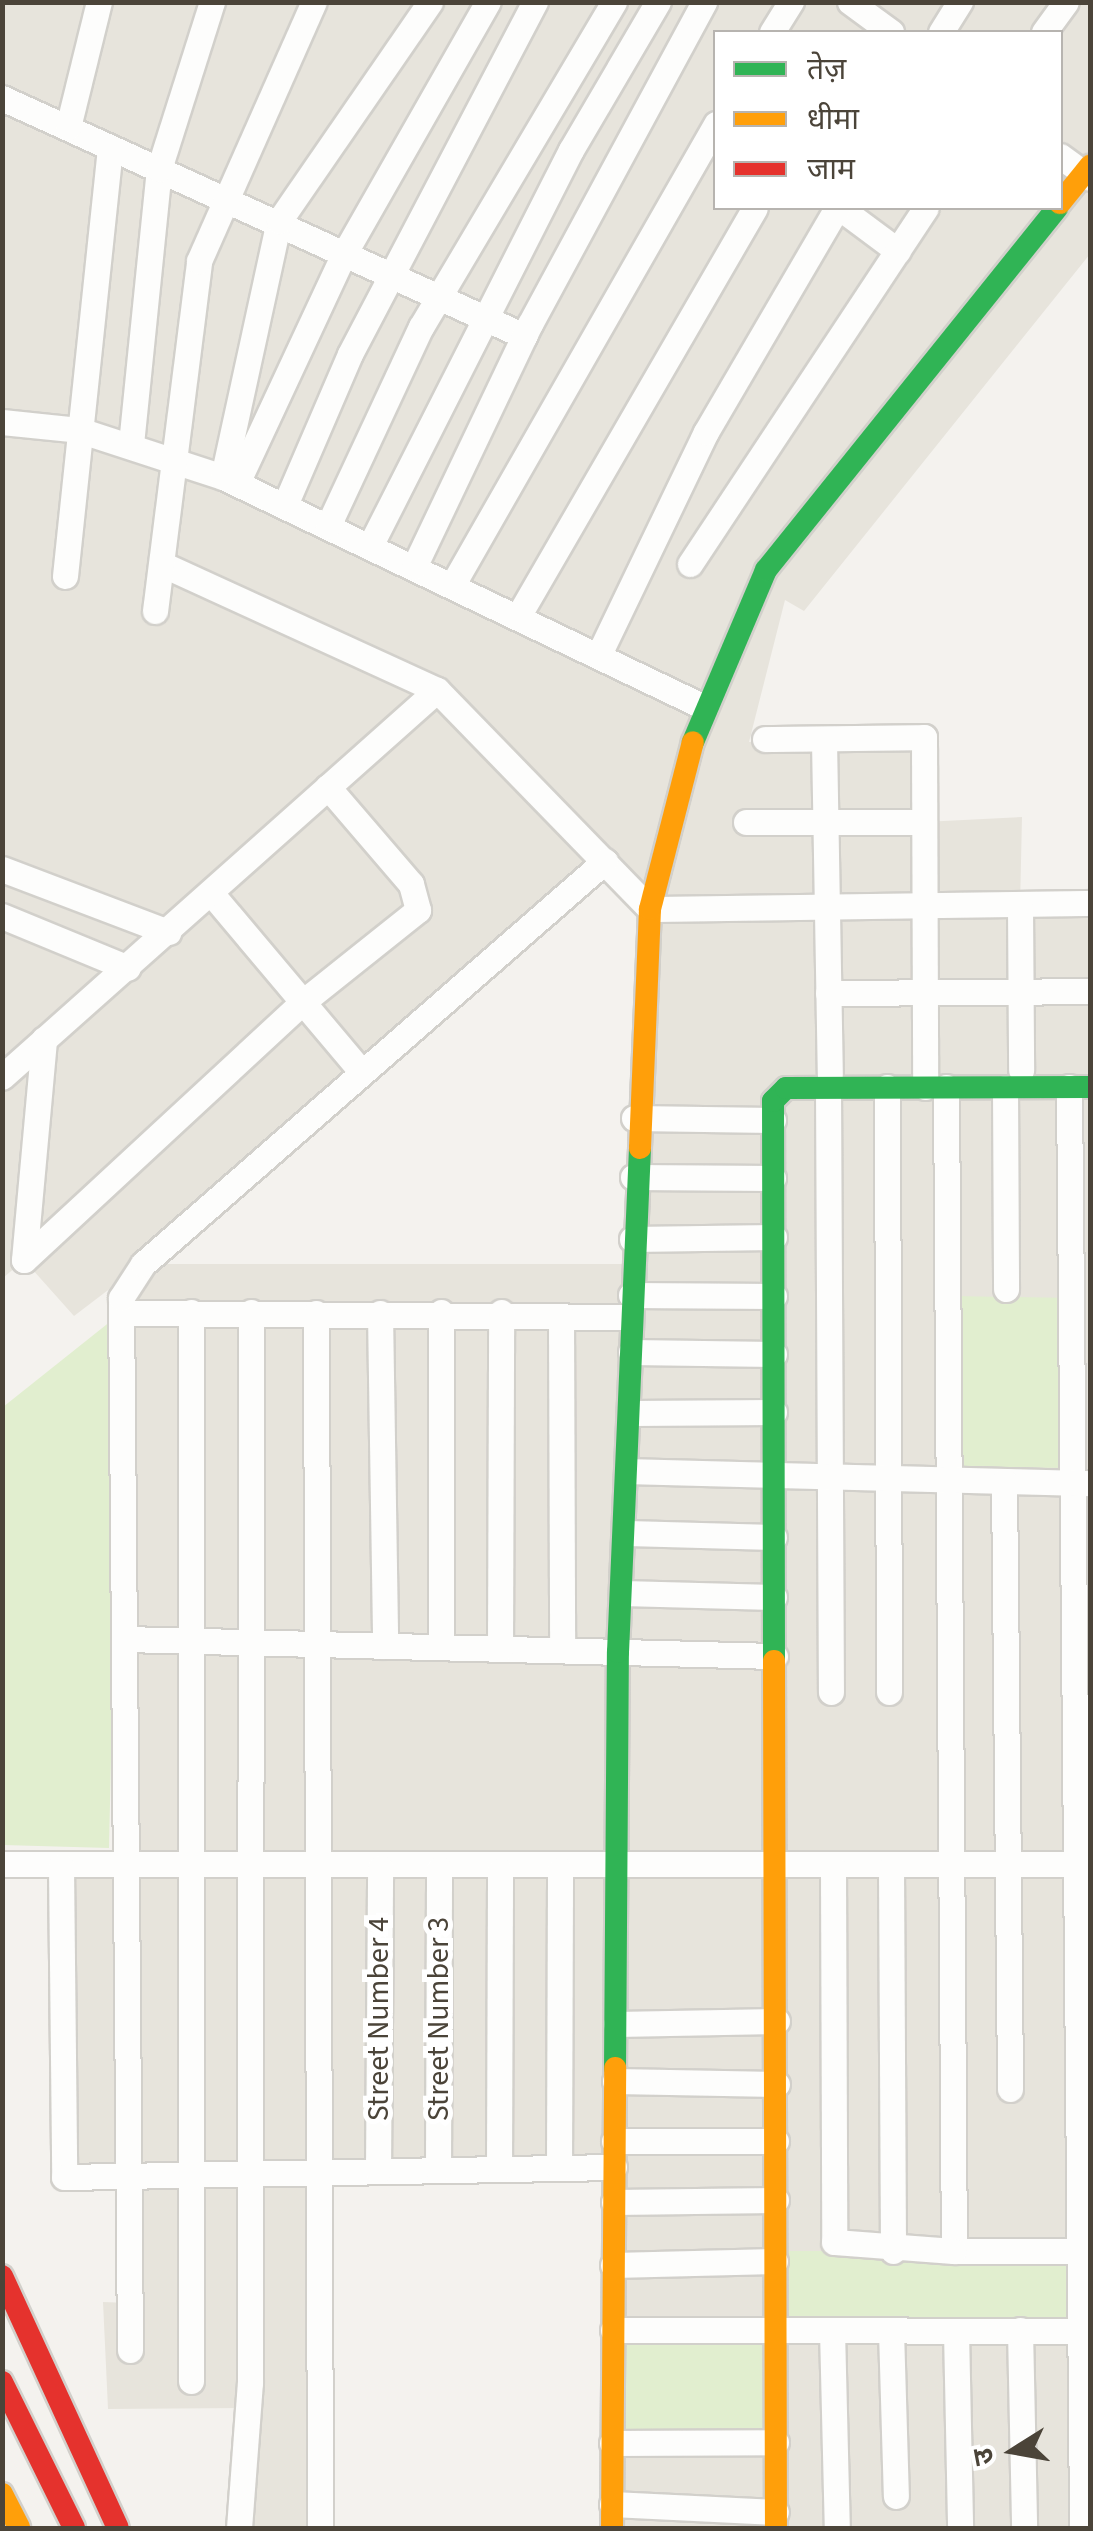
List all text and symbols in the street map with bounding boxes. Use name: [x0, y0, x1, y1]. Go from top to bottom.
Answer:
legend: [713, 30, 1063, 210]
text: तेज़: [807, 48, 846, 91]
text: धीमा: [807, 98, 859, 141]
text: जाम: [807, 148, 855, 191]
street label: Street Number 4: [361, 1917, 397, 2121]
street label: Street Number 3: [421, 1917, 457, 2121]
north arrow: [963, 2401, 1063, 2501]
text: उ: [962, 2445, 1005, 2469]

